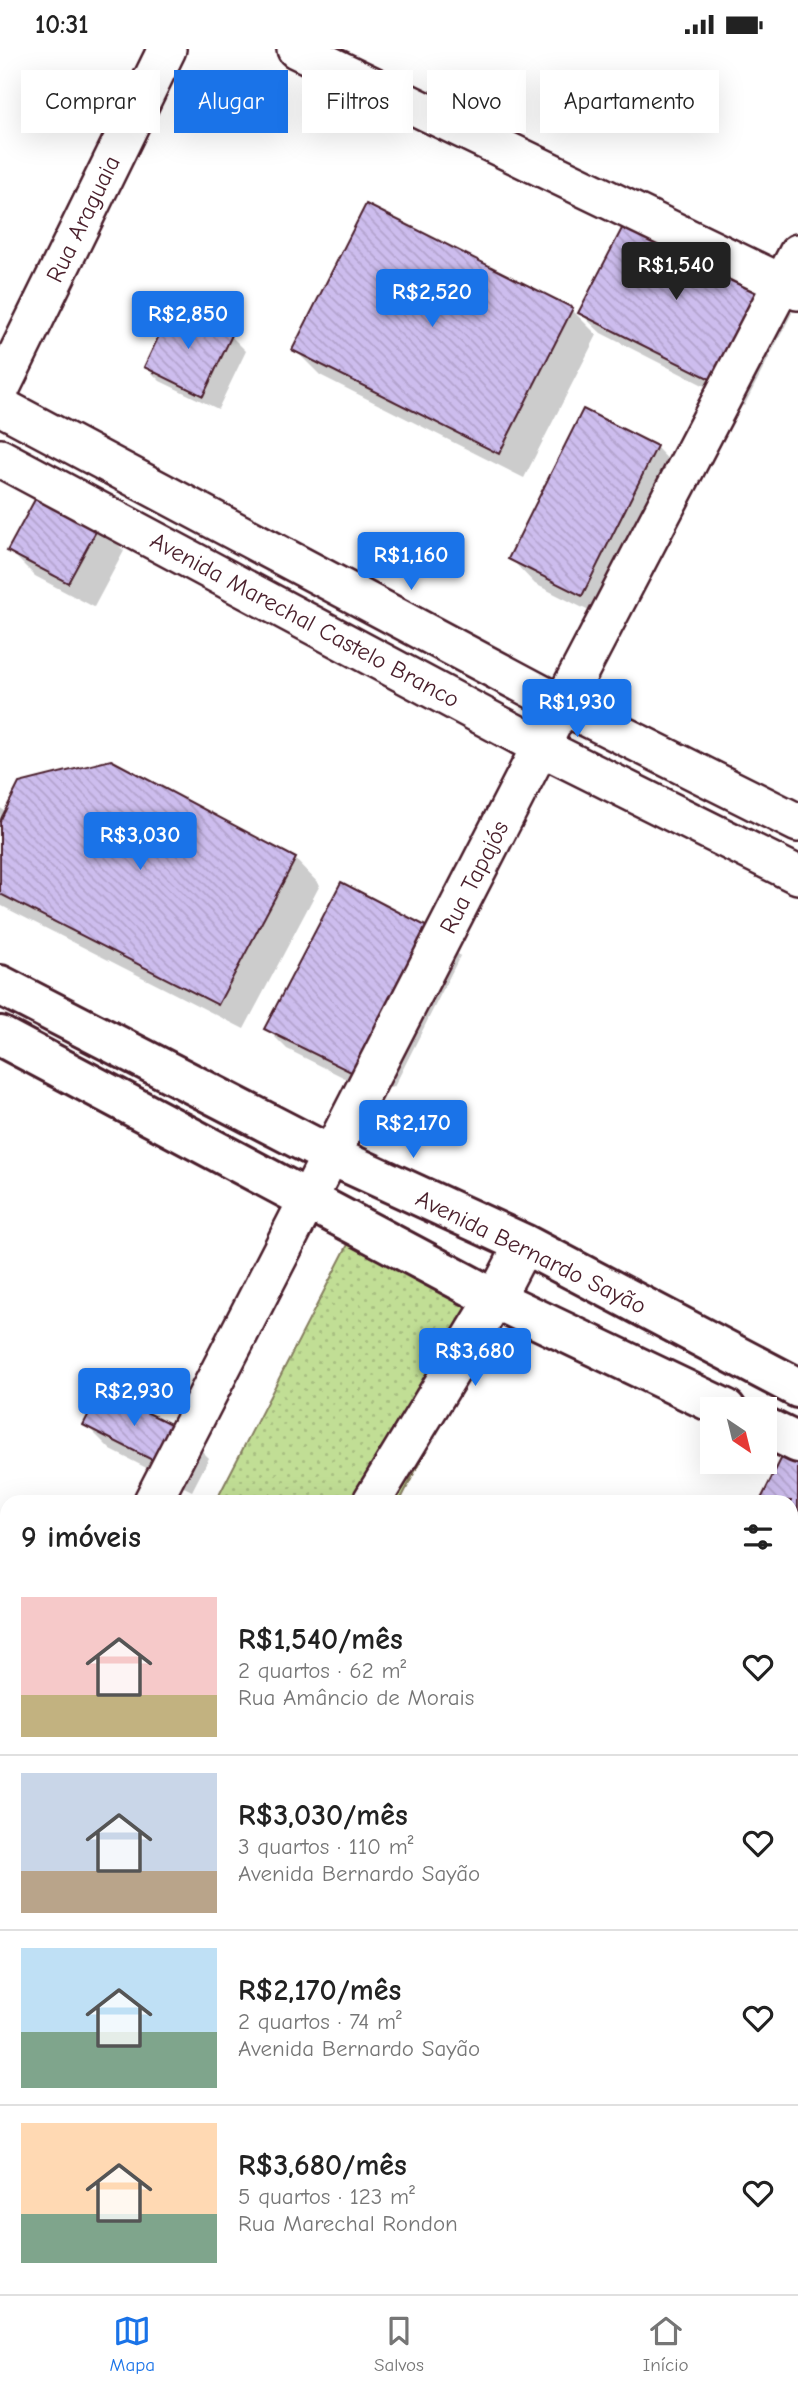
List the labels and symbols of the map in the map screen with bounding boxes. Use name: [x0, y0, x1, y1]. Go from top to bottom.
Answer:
street label: Rua Araguaia: [40, 151, 126, 287]
pin: R$1,540: [611, 243, 741, 302]
pin: R$2,520: [367, 269, 497, 329]
pin: R$2,850: [123, 292, 253, 351]
street label: Avenida Marechal Castelo Branco: [146, 526, 464, 714]
pin: R$1,160: [346, 533, 476, 592]
pin: R$1,930: [512, 679, 642, 739]
pin: R$3,030: [75, 813, 205, 872]
street label: Rua Tapajós: [434, 816, 514, 938]
pin: R$2,170: [348, 1101, 478, 1160]
street label: Avenida Bernardo Sayão: [411, 1184, 651, 1320]
pin: R$3,680: [410, 1329, 540, 1388]
pin: R$2,930: [69, 1369, 199, 1428]
north arrow: [700, 1397, 777, 1473]

